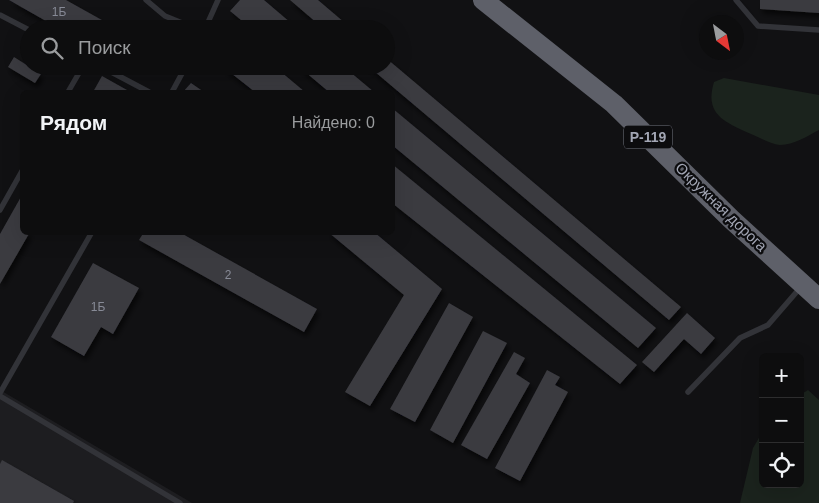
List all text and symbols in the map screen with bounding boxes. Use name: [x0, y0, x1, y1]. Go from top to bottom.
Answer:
house number: 1Б: [52, 5, 66, 19]
north arrow: [699, 15, 744, 60]
search box: [20, 20, 395, 75]
icon: search: [38, 34, 66, 62]
text: Поиск: [78, 37, 131, 58]
text: Рядом: [40, 111, 107, 134]
text: Найдено: 0: [292, 114, 375, 131]
road number: Р-119: [624, 125, 672, 148]
street label: Окружная дорога: [672, 159, 771, 255]
house number: 2: [225, 268, 232, 282]
house number: 1Б: [91, 300, 105, 314]
map controls: [759, 353, 804, 488]
button: +: [759, 353, 804, 398]
button: −: [759, 398, 804, 443]
button: locate: [759, 443, 804, 488]

